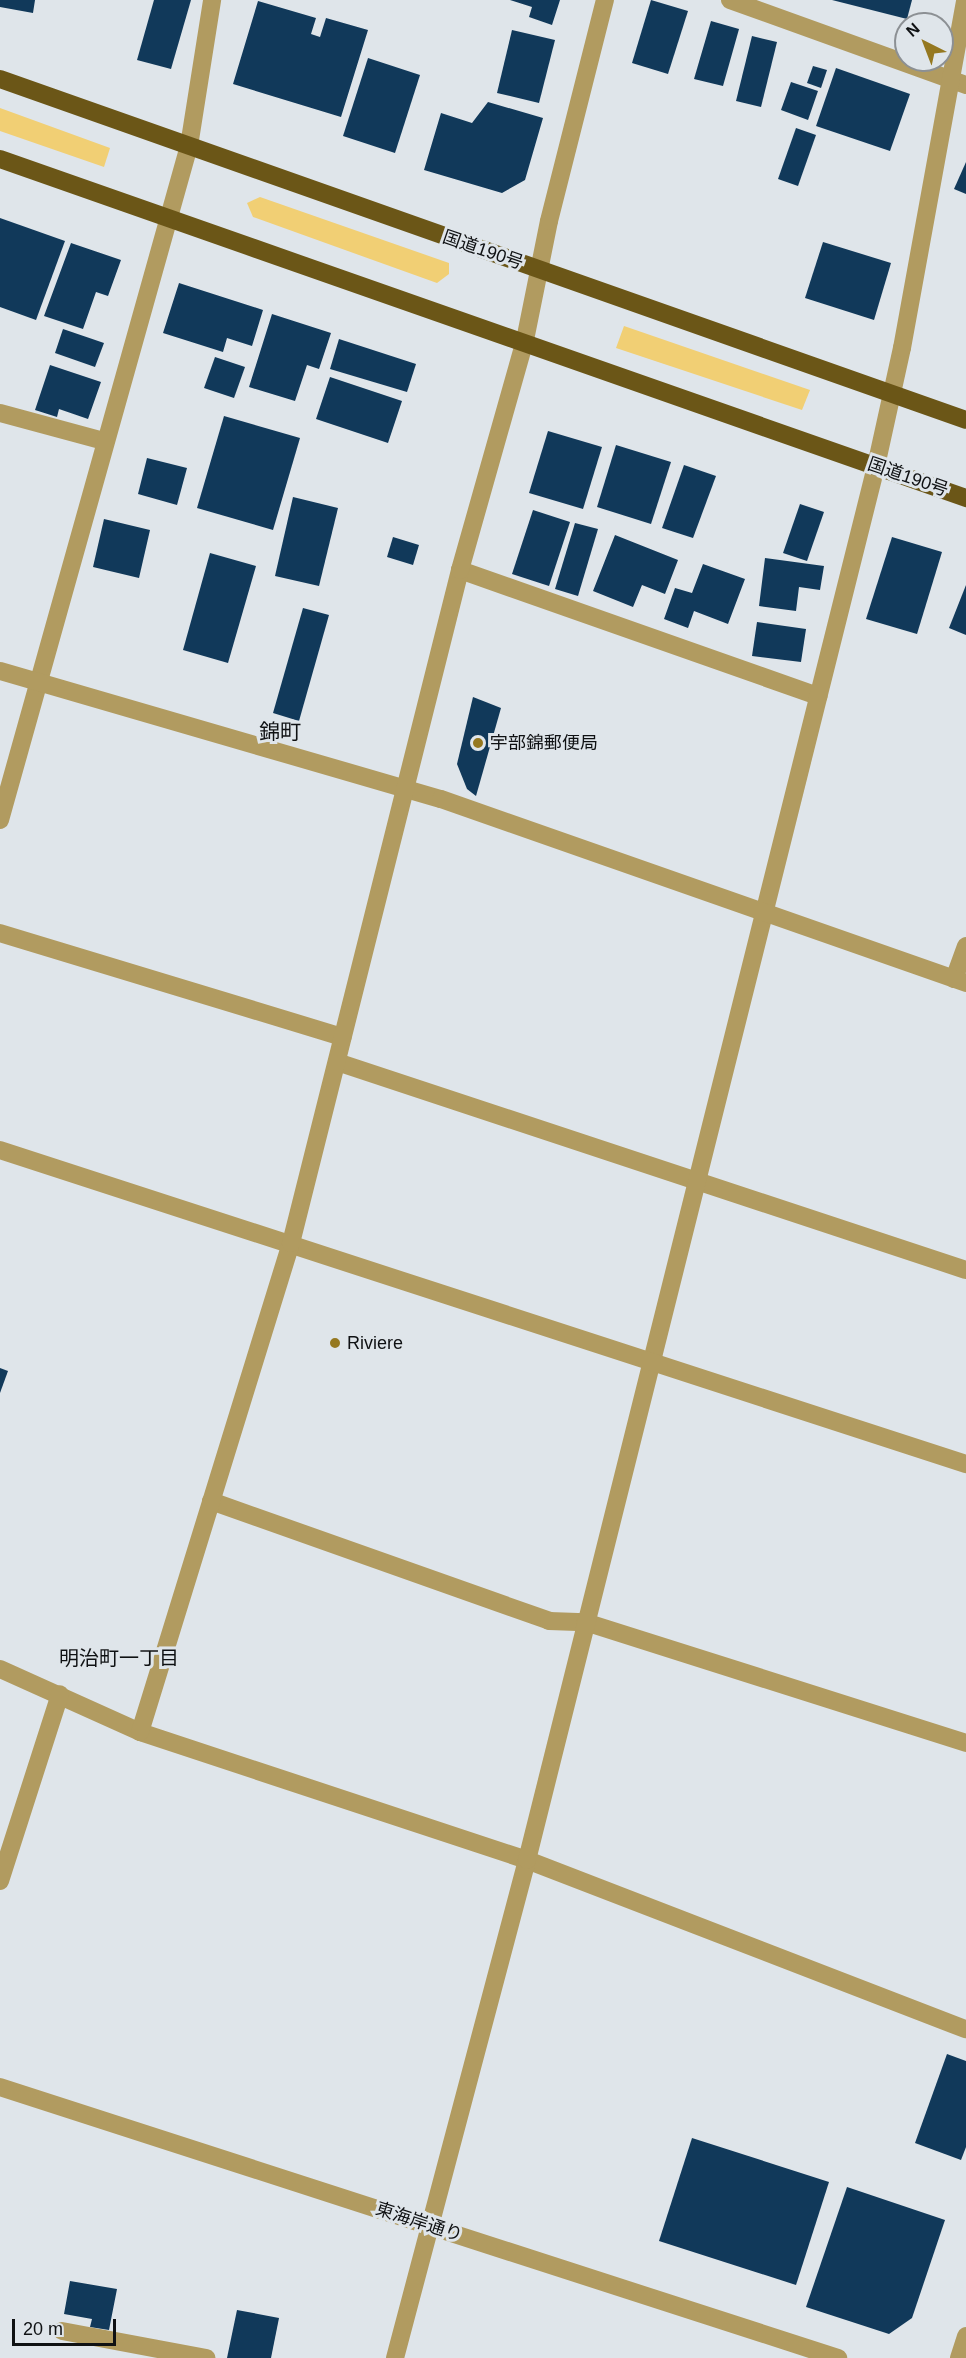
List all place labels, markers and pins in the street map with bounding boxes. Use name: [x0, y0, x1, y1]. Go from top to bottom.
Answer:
place label: 宇部錦郵便局: [490, 732, 598, 754]
marker: 宇部錦郵便局: [471, 736, 485, 750]
place label: Riviere: [347, 1332, 403, 1354]
marker: Riviere: [328, 1336, 342, 1350]

